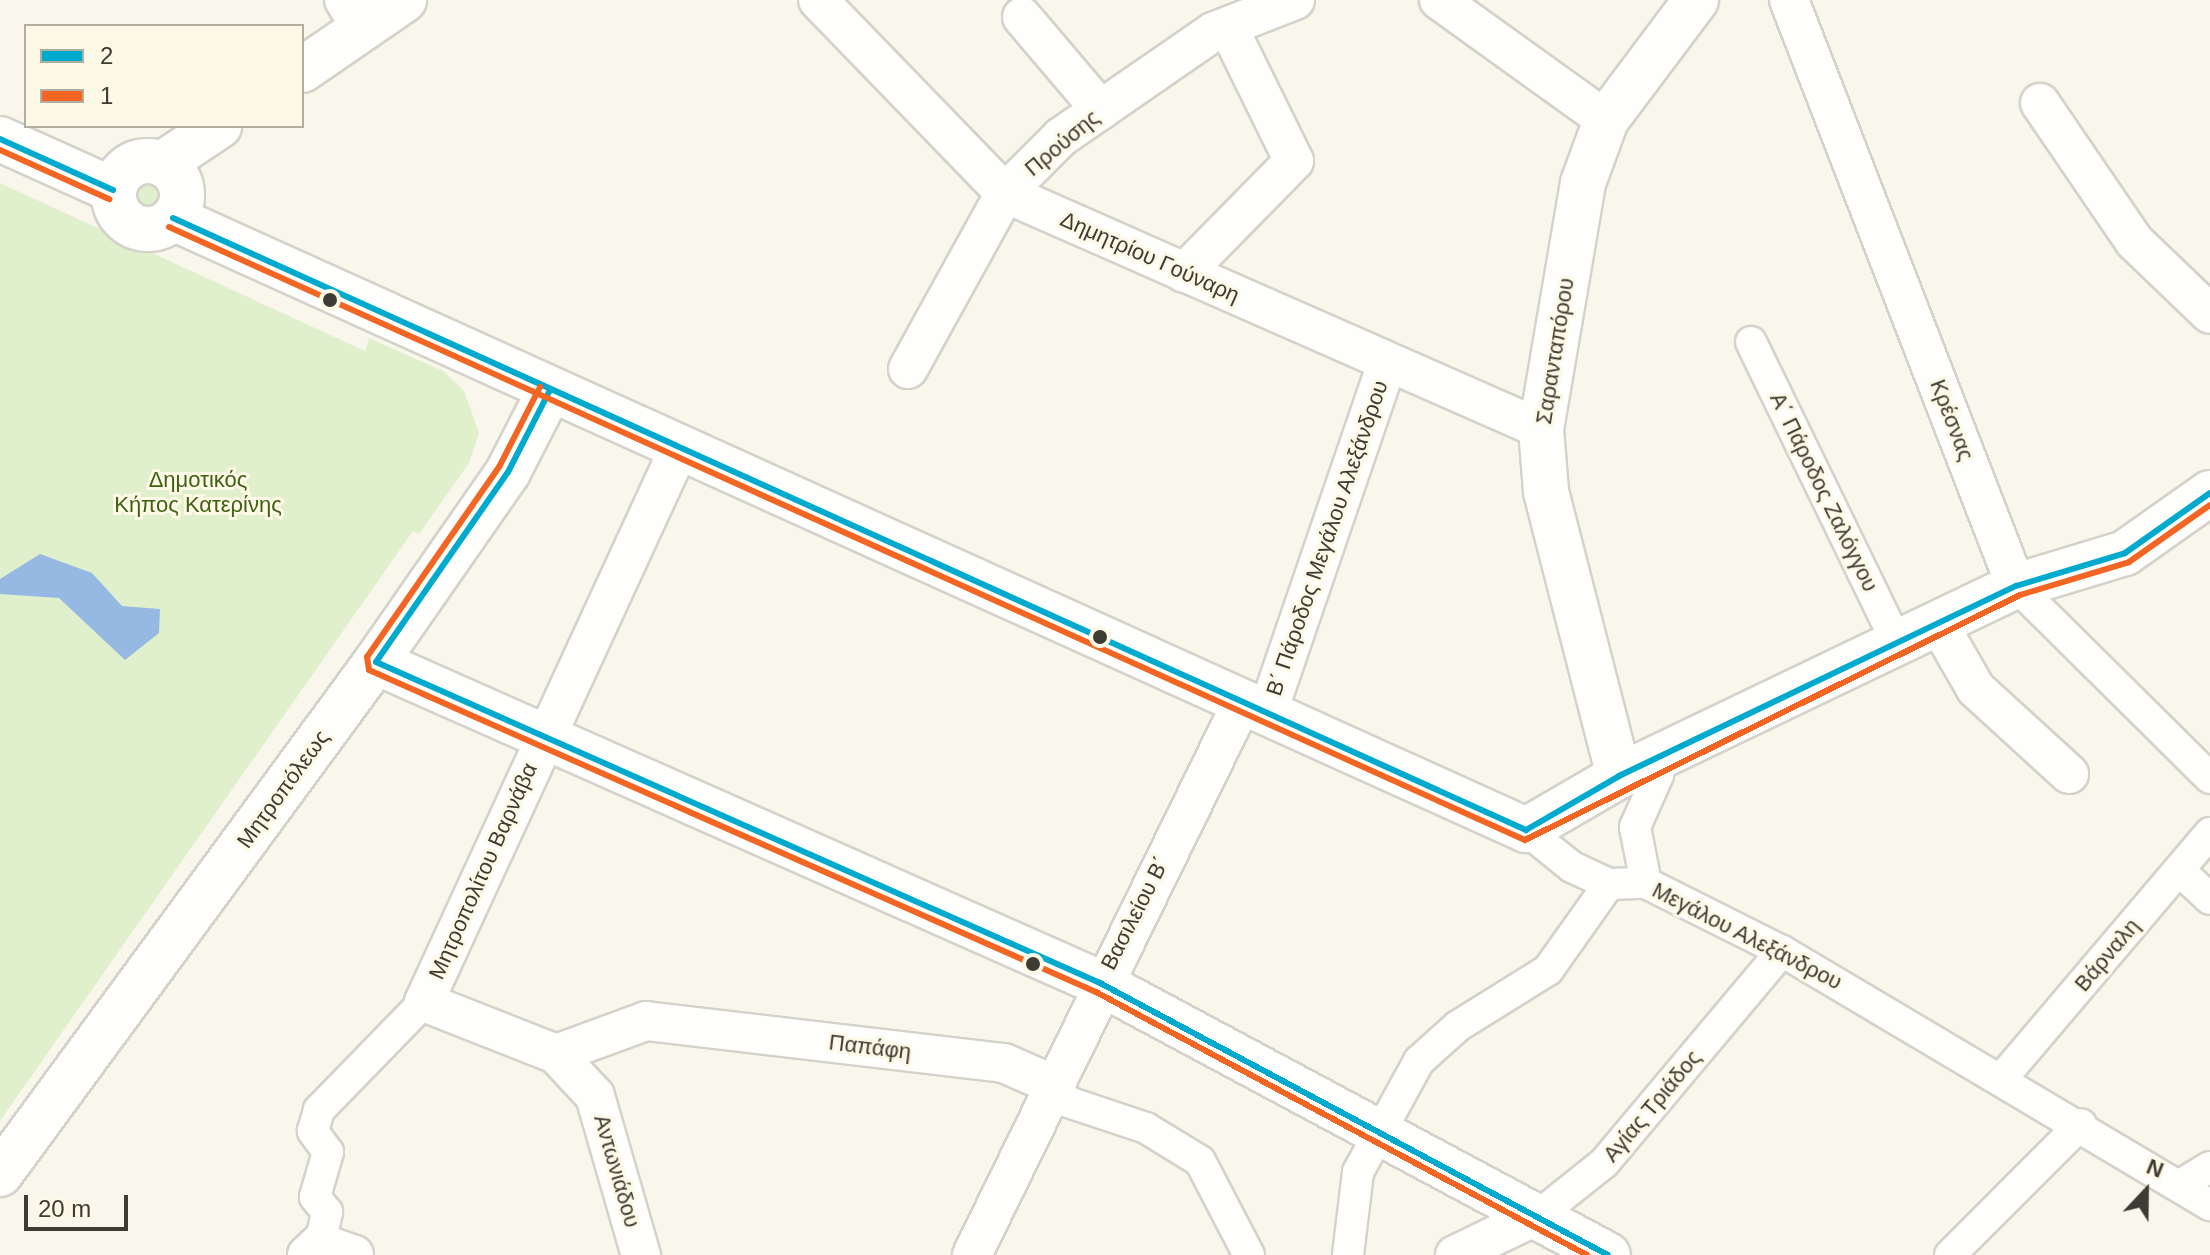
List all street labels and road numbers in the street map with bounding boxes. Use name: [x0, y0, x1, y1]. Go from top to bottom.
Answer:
street label: Προύσης: [1019, 104, 1105, 182]
street label: Δημητρίου Γούναρη: [1056, 206, 1244, 308]
street label: Σαρανταπόρου: [1530, 276, 1580, 426]
street label: Β΄ Πάροδος Μεγάλου Αλεξάνδρου: [1260, 376, 1394, 700]
street label: Κρέσνας: [1924, 376, 1980, 464]
street label: Α΄ Πάροδος Ζαλόγγου: [1764, 388, 1884, 596]
street label: Μητροπόλεως: [231, 725, 335, 853]
street label: Μητροπολίτου Βαρνάβα: [423, 759, 543, 983]
street label: Βασιλείου Β΄: [1095, 852, 1175, 974]
street label: Μεγάλου Αλεξάνδρου: [1647, 876, 1847, 996]
street label: Βάρναλη: [2069, 913, 2145, 997]
street label: Παπάφη: [827, 1029, 913, 1065]
street label: Αγίας Τριάδος: [1597, 1045, 1707, 1167]
street label: Αντωνιάδου: [588, 1112, 646, 1230]

